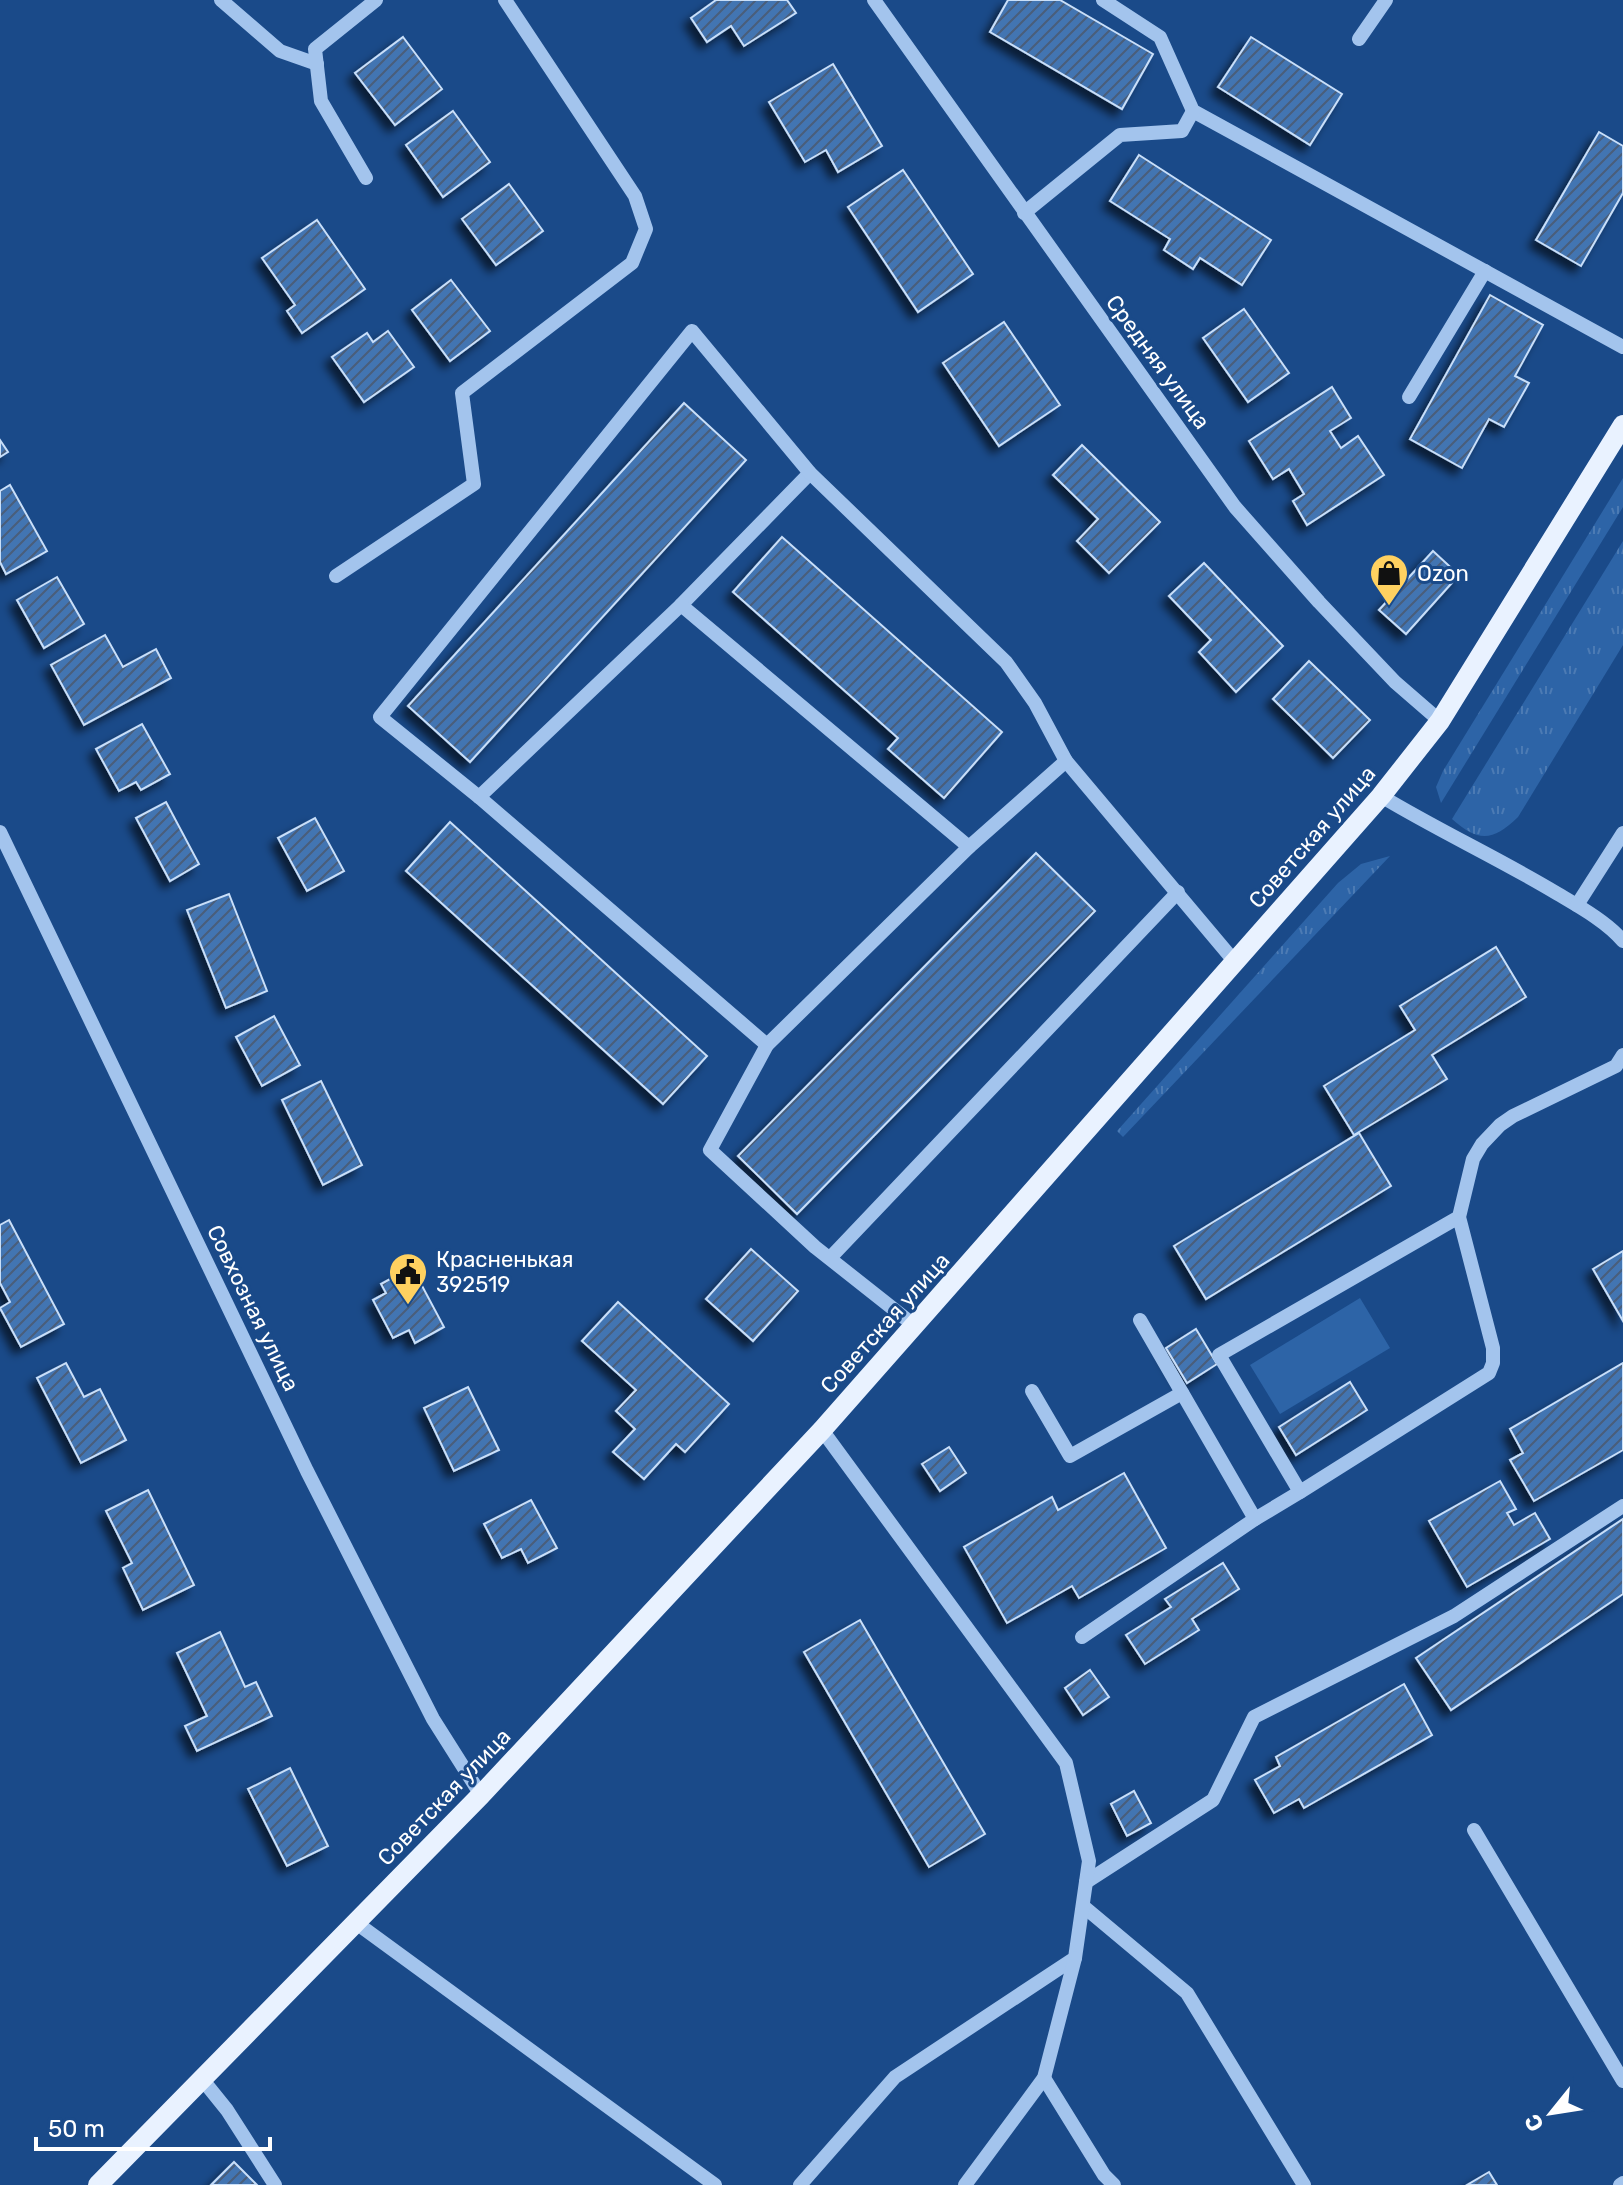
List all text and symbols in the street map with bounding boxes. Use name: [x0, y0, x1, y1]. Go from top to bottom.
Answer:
street label: Средняя улица: [1100, 290, 1216, 434]
shop icon: Ozon: [1368, 552, 1410, 607]
place label: Ozon: [1417, 560, 1469, 587]
street label: Советская улица: [1243, 760, 1381, 914]
street label: Совхозная улица: [201, 1220, 305, 1396]
place label: Красненькая 392519: [436, 1246, 574, 1298]
street label: Советская улица: [815, 1247, 955, 1399]
public building icon: Красненькая 392519: [387, 1251, 429, 1306]
street label: Советская улица: [372, 1723, 516, 1871]
north arrow: [1511, 2073, 1591, 2153]
scale bar: [36, 2101, 270, 2151]
text: С: [1519, 2109, 1550, 2136]
text: 50 m: [48, 2115, 105, 2143]

